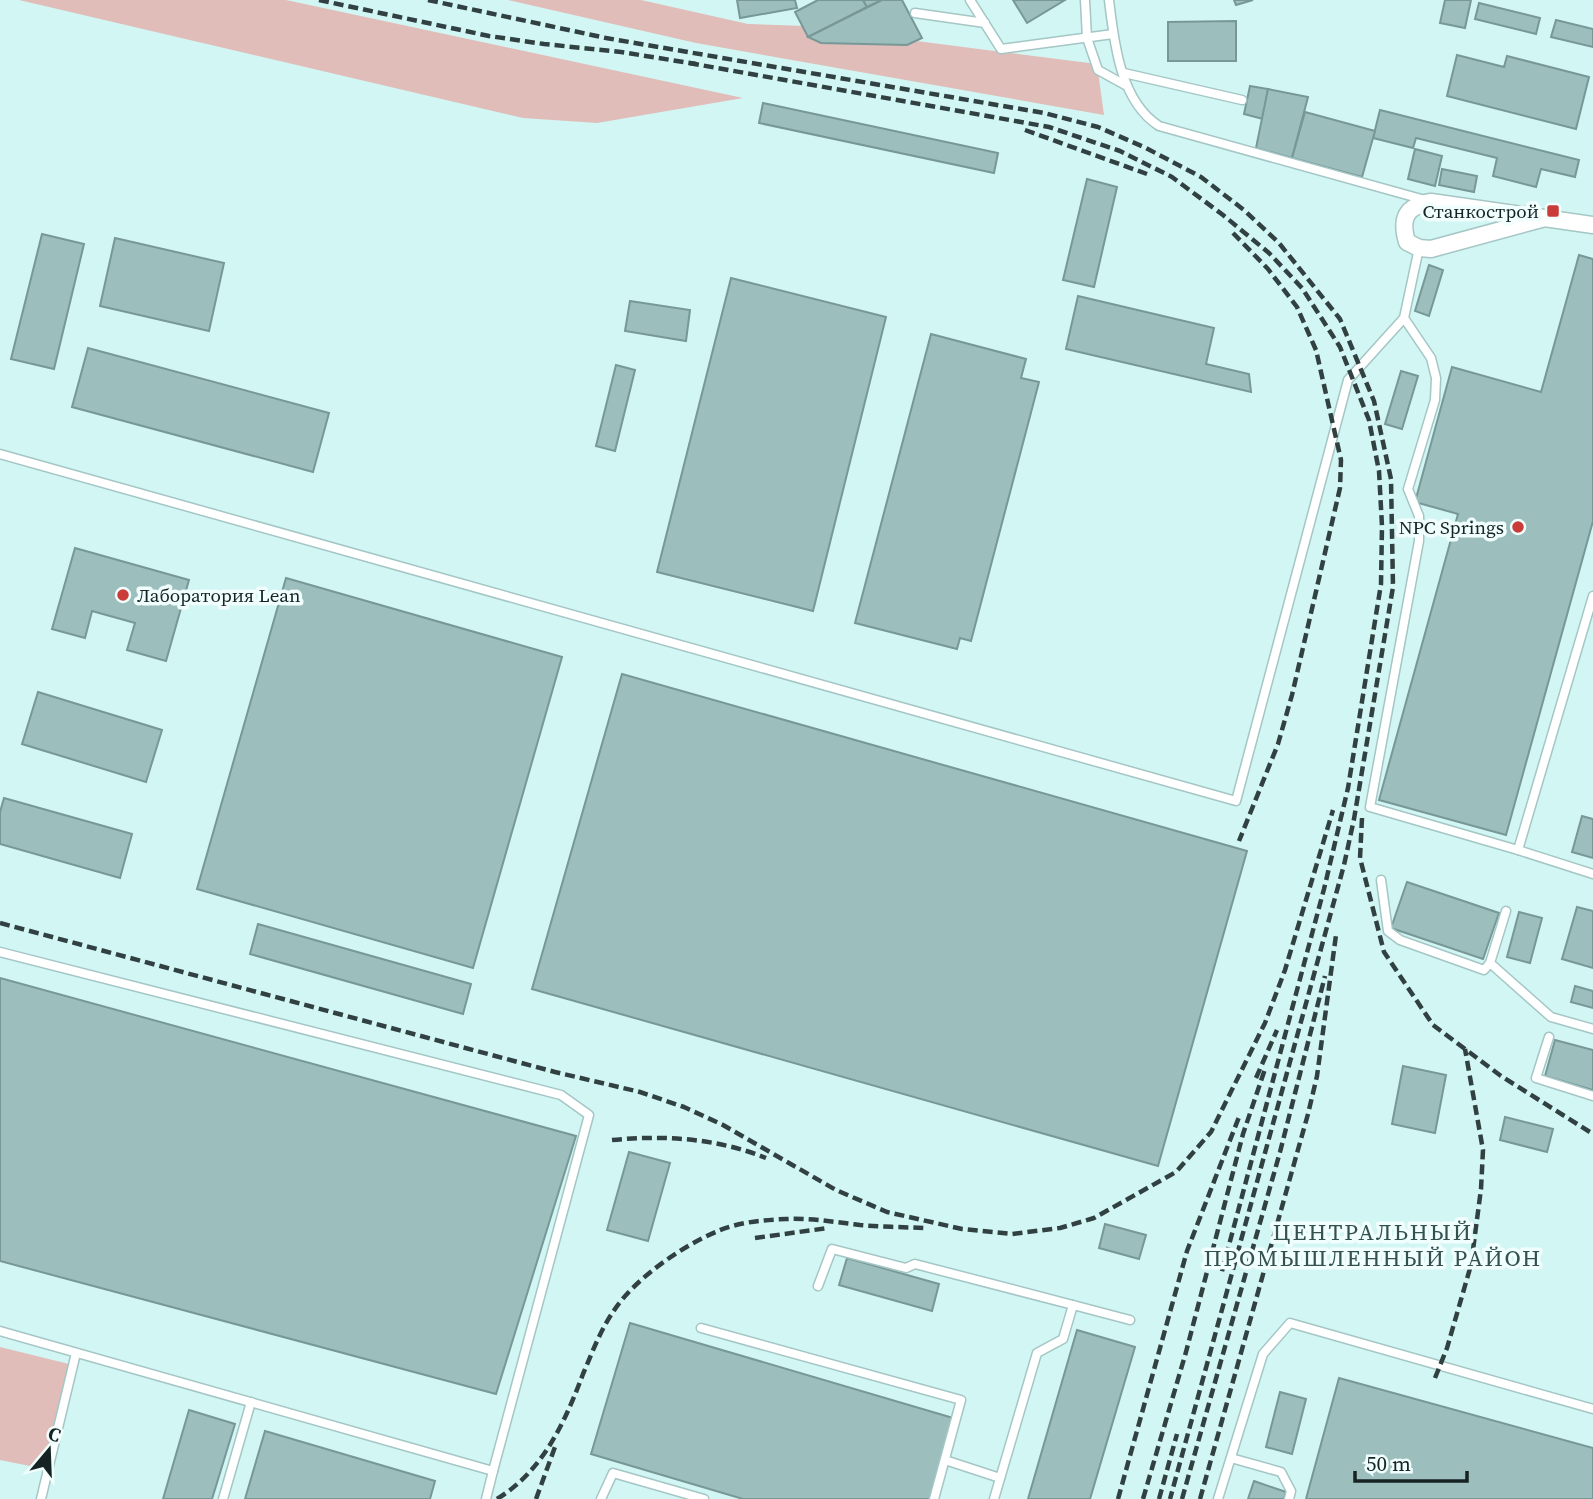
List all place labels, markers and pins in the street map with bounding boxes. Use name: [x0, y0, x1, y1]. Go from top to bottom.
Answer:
place label: Станкострой: [1423, 198, 1539, 224]
marker: Станкострой: [1545, 203, 1561, 219]
place label: NPC Springs: [1399, 514, 1504, 540]
marker: NPC Springs: [1510, 519, 1526, 535]
place label: Лаборатория Lean: [137, 582, 300, 608]
marker: Лаборатория Lean: [115, 587, 131, 603]

